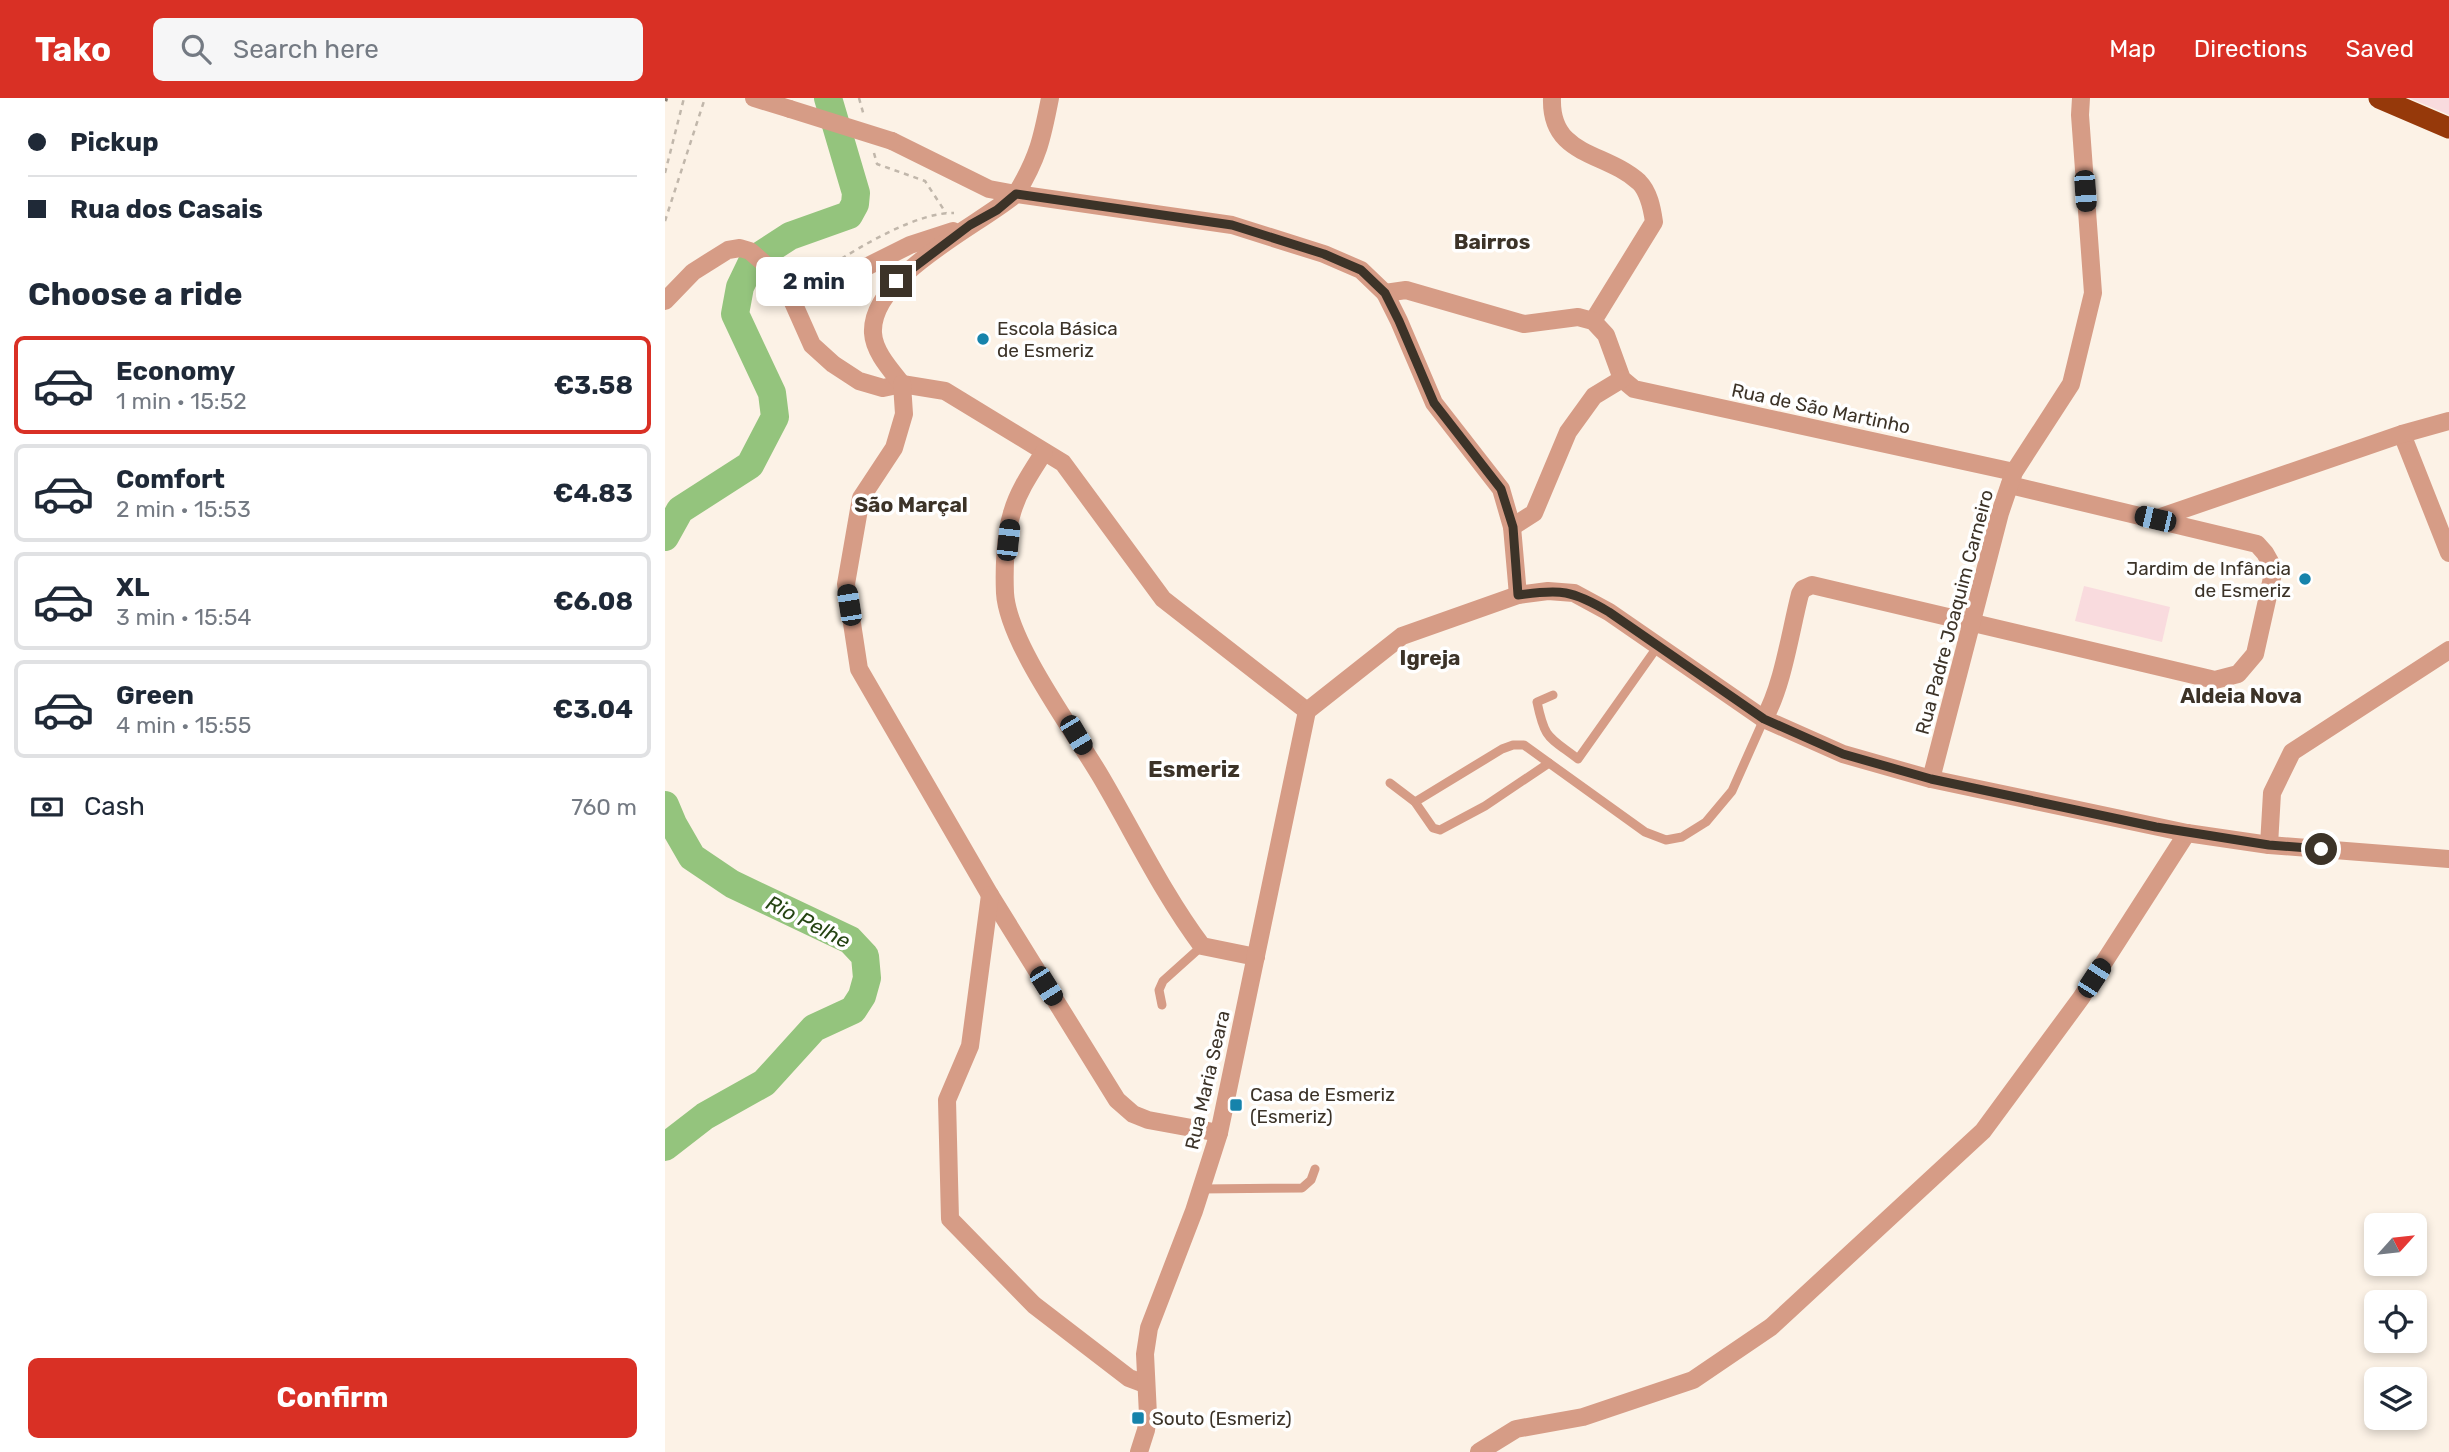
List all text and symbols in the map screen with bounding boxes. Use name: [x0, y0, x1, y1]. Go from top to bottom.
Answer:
search box: [153, 18, 643, 81]
text: Tako: [35, 30, 111, 69]
icon: search: [177, 30, 215, 68]
text: Search here: [233, 34, 379, 65]
text: Map: [2109, 35, 2156, 63]
text: Directions: [2194, 35, 2307, 63]
text: Saved: [2345, 35, 2414, 63]
text: Pickup: [70, 127, 159, 158]
car: [2074, 169, 2097, 213]
text: Rua dos Casais: [70, 194, 263, 225]
district label: Bairros: [1454, 229, 1530, 254]
callout: 2 min: [756, 256, 871, 306]
route end: [880, 265, 912, 297]
text: 2 min: [783, 267, 845, 295]
text: Choose a ride: [28, 275, 242, 313]
place label: Escola Básica de Esmeriz: [997, 317, 1118, 362]
marker: Escola Básica de Esmeriz: [975, 331, 991, 347]
icon: car: [32, 354, 95, 417]
text: Economy: [116, 356, 235, 387]
text: €3.58: [554, 370, 633, 401]
street label: Rua de São Martinho: [1729, 378, 1912, 439]
text: 1 min · 15:52: [116, 387, 247, 415]
icon: car: [32, 462, 95, 525]
text: Comfort: [116, 464, 225, 495]
text: €4.83: [553, 478, 633, 509]
street label: Rua Padre Joaquim Carneiro: [1911, 487, 1998, 737]
district label: São Marçal: [854, 492, 968, 517]
text: 2 min · 15:53: [116, 495, 251, 523]
car: [2133, 504, 2178, 534]
car: [996, 518, 1021, 562]
place label: Jardim de Infância de Esmeriz: [2126, 557, 2291, 602]
icon: car: [32, 570, 95, 633]
marker: Jardim de Infância de Esmeriz: [2297, 571, 2313, 587]
text: XL: [116, 572, 149, 603]
car: [836, 583, 863, 627]
text: €6.08: [553, 586, 633, 617]
text: 3 min · 15:54: [116, 603, 252, 631]
district label: Igreja: [1400, 645, 1460, 670]
icon: car: [32, 678, 95, 741]
text: Green: [116, 680, 194, 711]
district label: Aldeia Nova: [2180, 683, 2302, 708]
text: €3.04: [553, 694, 633, 725]
text: 4 min · 15:55: [116, 711, 251, 739]
car: [1057, 712, 1096, 758]
district label: Esmeriz: [1148, 755, 1240, 783]
icon: cash: [28, 788, 66, 826]
text: Cash: [84, 791, 145, 822]
text: 760 m: [571, 793, 637, 821]
route start: [2305, 833, 2337, 865]
water label: Rio Pelhe: [762, 890, 855, 953]
car: [2074, 955, 2115, 1001]
car: [1026, 963, 1067, 1009]
street label: Rua Maria Seara: [1180, 1008, 1235, 1152]
place label: Casa de Esmeriz (Esmeriz): [1250, 1083, 1395, 1128]
marker: Casa de Esmeriz (Esmeriz): [1228, 1097, 1244, 1113]
north arrow: [2364, 1213, 2427, 1276]
map controls: [2364, 1213, 2427, 1430]
button: locate: [2364, 1290, 2427, 1353]
button: Confirm: [28, 1358, 637, 1438]
button: layers: [2364, 1367, 2427, 1430]
place label: Souto (Esmeriz): [1152, 1407, 1292, 1430]
marker: Souto (Esmeriz): [1130, 1410, 1146, 1426]

